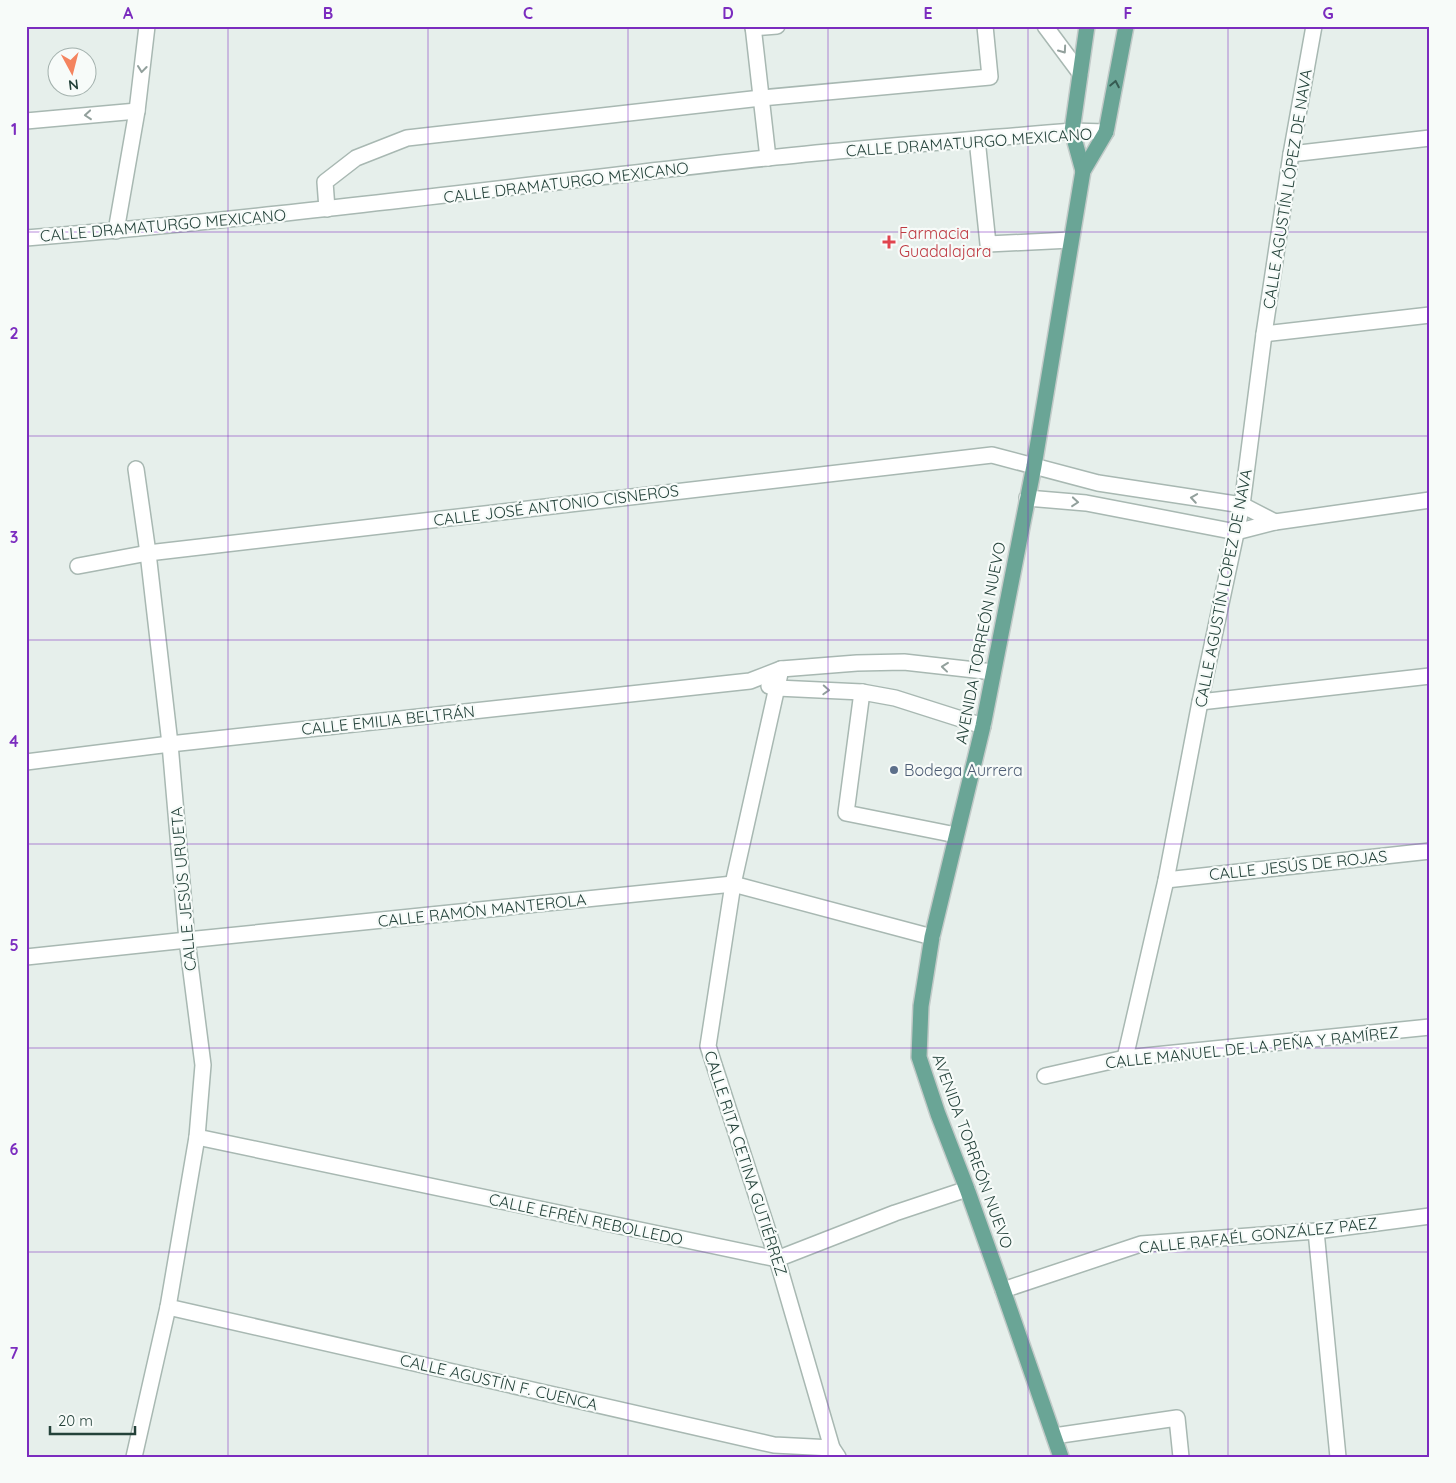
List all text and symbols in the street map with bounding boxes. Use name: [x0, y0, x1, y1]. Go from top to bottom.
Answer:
text: A: [123, 3, 134, 23]
text: B: [323, 3, 333, 23]
text: C: [523, 3, 533, 23]
text: D: [722, 3, 734, 23]
text: E: [923, 3, 933, 23]
text: F: [1124, 3, 1133, 23]
text: G: [1322, 3, 1334, 23]
one-way arrow: [1057, 44, 1066, 53]
north arrow: [48, 48, 98, 98]
one-way arrow: [137, 65, 148, 73]
street label: CALLE AGUSTÍN LÓPEZ DE NAVA: [1258, 68, 1316, 310]
text: N: [67, 75, 80, 94]
one-way arrow: [1109, 80, 1119, 88]
one-way arrow: [84, 109, 92, 120]
text: 1: [11, 119, 17, 139]
street label: CALLE DRAMATURGO MEXICANO: [845, 123, 1093, 161]
street label: CALLE DRAMATURGO MEXICANO: [442, 157, 690, 207]
street label: CALLE DRAMATURGO MEXICANO: [39, 204, 287, 246]
place label: Farmacia Guadalajara: [899, 223, 991, 261]
marker: Farmacia Guadalajara: [883, 236, 895, 248]
text: 2: [9, 323, 19, 343]
street label: CALLE AGUSTÍN LÓPEZ DE NAVA: [1190, 467, 1256, 709]
street label: CALLE JOSÉ ANTONIO CISNEROS: [432, 480, 680, 530]
one-way arrow: [1190, 493, 1198, 503]
one-way arrow: [1072, 497, 1080, 508]
text: 3: [10, 527, 18, 547]
street label: AVENIDA TORREÓN NUEVO: [951, 540, 1009, 746]
one-way arrow: [941, 662, 949, 673]
one-way arrow: [822, 685, 830, 696]
street label: CALLE EMILIA BELTRÁN: [300, 701, 476, 739]
text: 4: [9, 731, 19, 751]
place label: Bodega Aurrera: [904, 760, 1023, 780]
marker: Bodega Aurrera: [888, 764, 900, 776]
street label: CALLE JESÚS URUETA: [166, 806, 200, 972]
street label: CALLE JESÚS DE ROJAS: [1208, 846, 1388, 884]
street label: CALLE RAMÓN MANTEROLA: [377, 889, 587, 931]
text: 5: [9, 935, 19, 955]
street label: CALLE MANUEL DE LA PEÑA Y RAMÍREZ: [1104, 1022, 1400, 1072]
street label: CALLE RITA CETINA GUTIÉRREZ: [700, 1048, 792, 1278]
street label: AVENIDA TORREÓN NUEVO: [928, 1051, 1018, 1251]
text: 6: [10, 1139, 19, 1159]
street label: CALLE EFRÉN REBOLLEDO: [487, 1189, 685, 1249]
street label: CALLE RAFAÉL GONZÁLEZ PAEZ: [1138, 1213, 1378, 1257]
text: 7: [10, 1343, 19, 1363]
street label: CALLE AGUSTÍN F. CUENCA: [398, 1350, 600, 1414]
scale bar: [50, 1403, 135, 1435]
text: 20 m: [58, 1411, 93, 1430]

